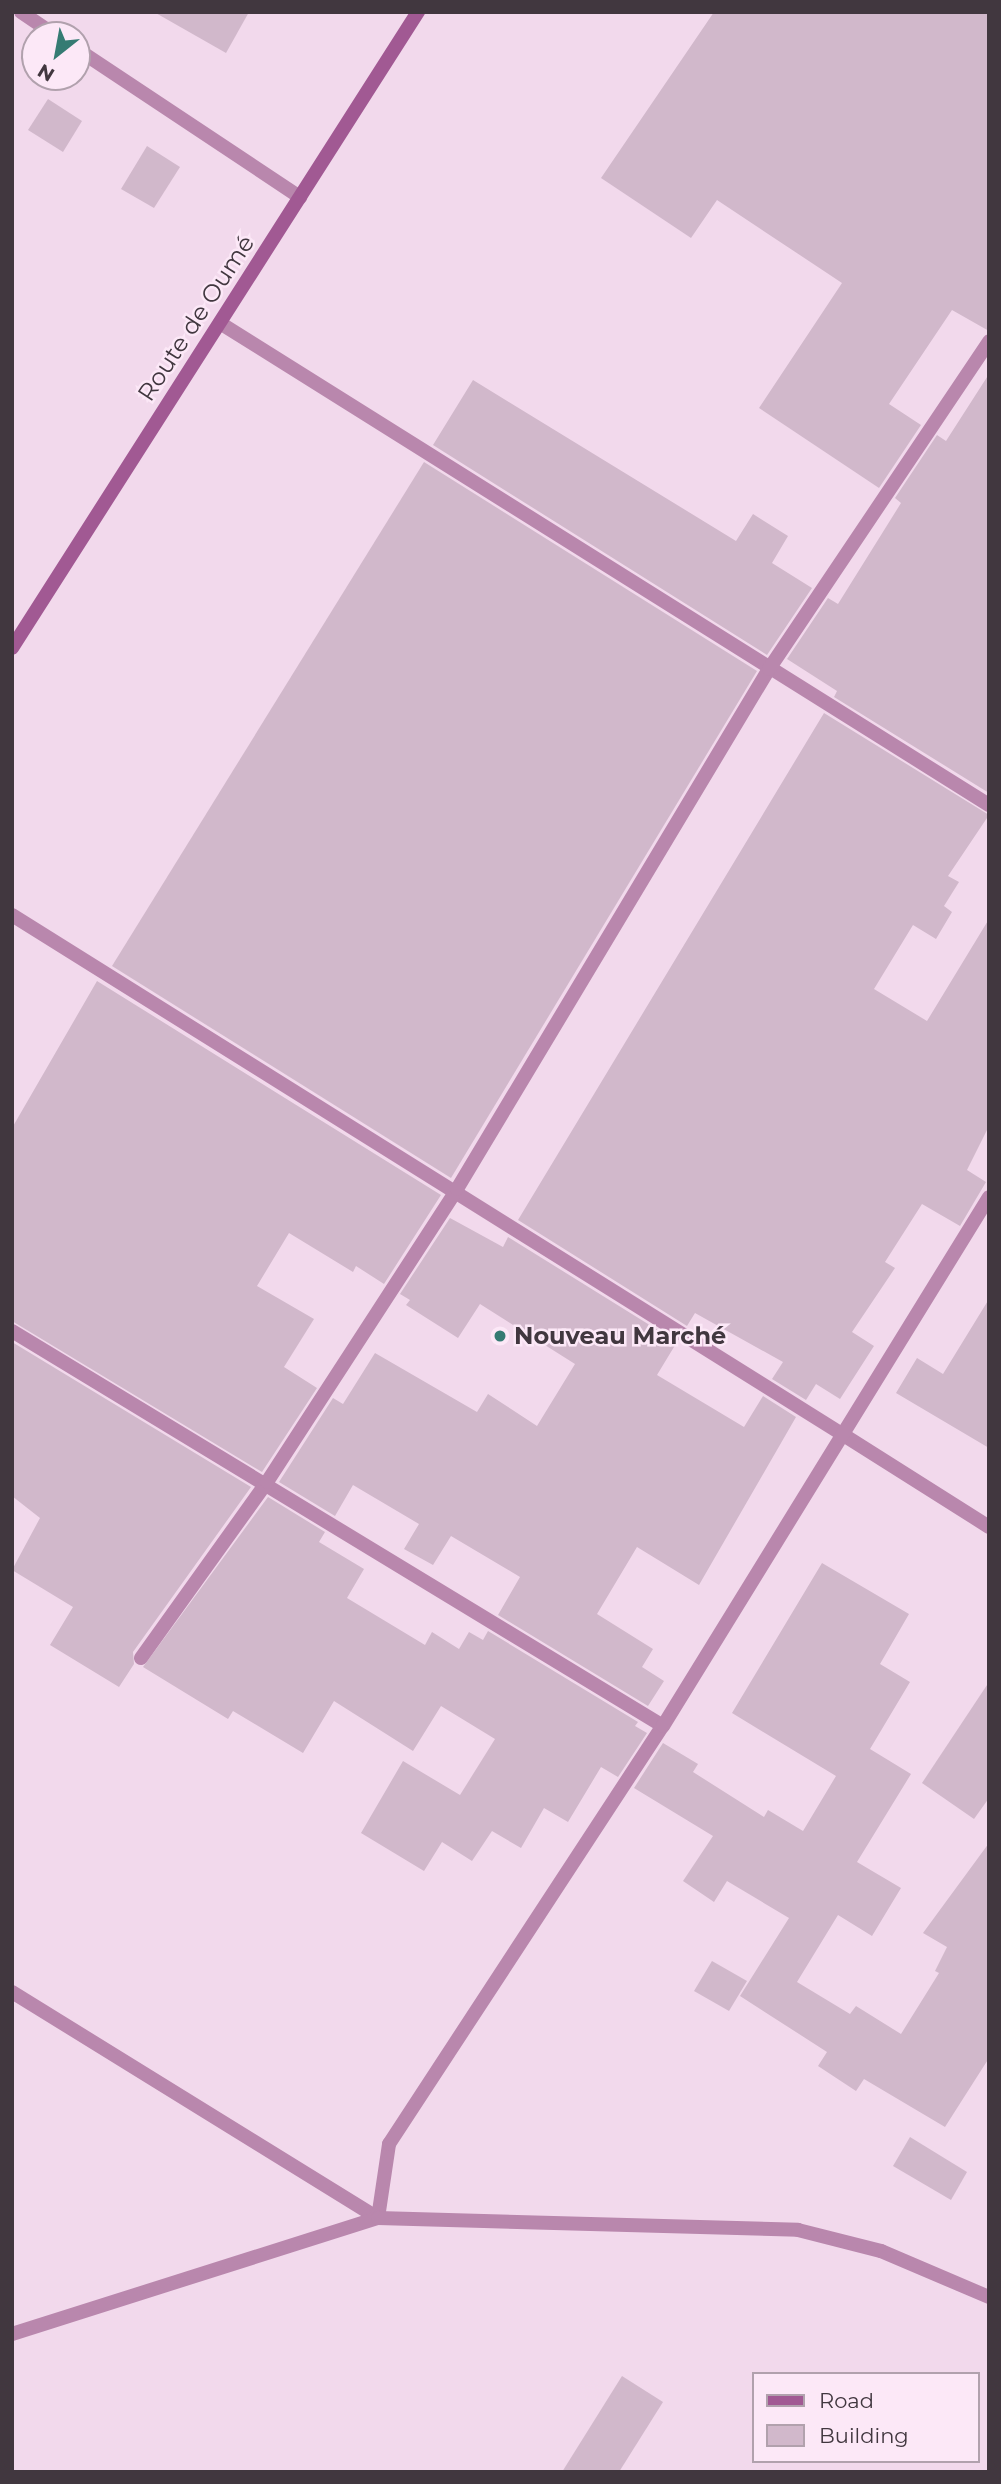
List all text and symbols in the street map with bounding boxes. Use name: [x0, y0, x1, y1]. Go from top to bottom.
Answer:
north arrow: [21, 21, 91, 91]
text: N: [33, 59, 58, 87]
street label: Route de Oumé: [132, 230, 260, 406]
place label: Nouveau Marché: [514, 1322, 726, 1350]
marker: Nouveau Marché: [492, 1328, 508, 1344]
legend: [752, 2372, 980, 2463]
text: Road: [819, 2388, 874, 2413]
text: Building: [819, 2423, 909, 2448]

